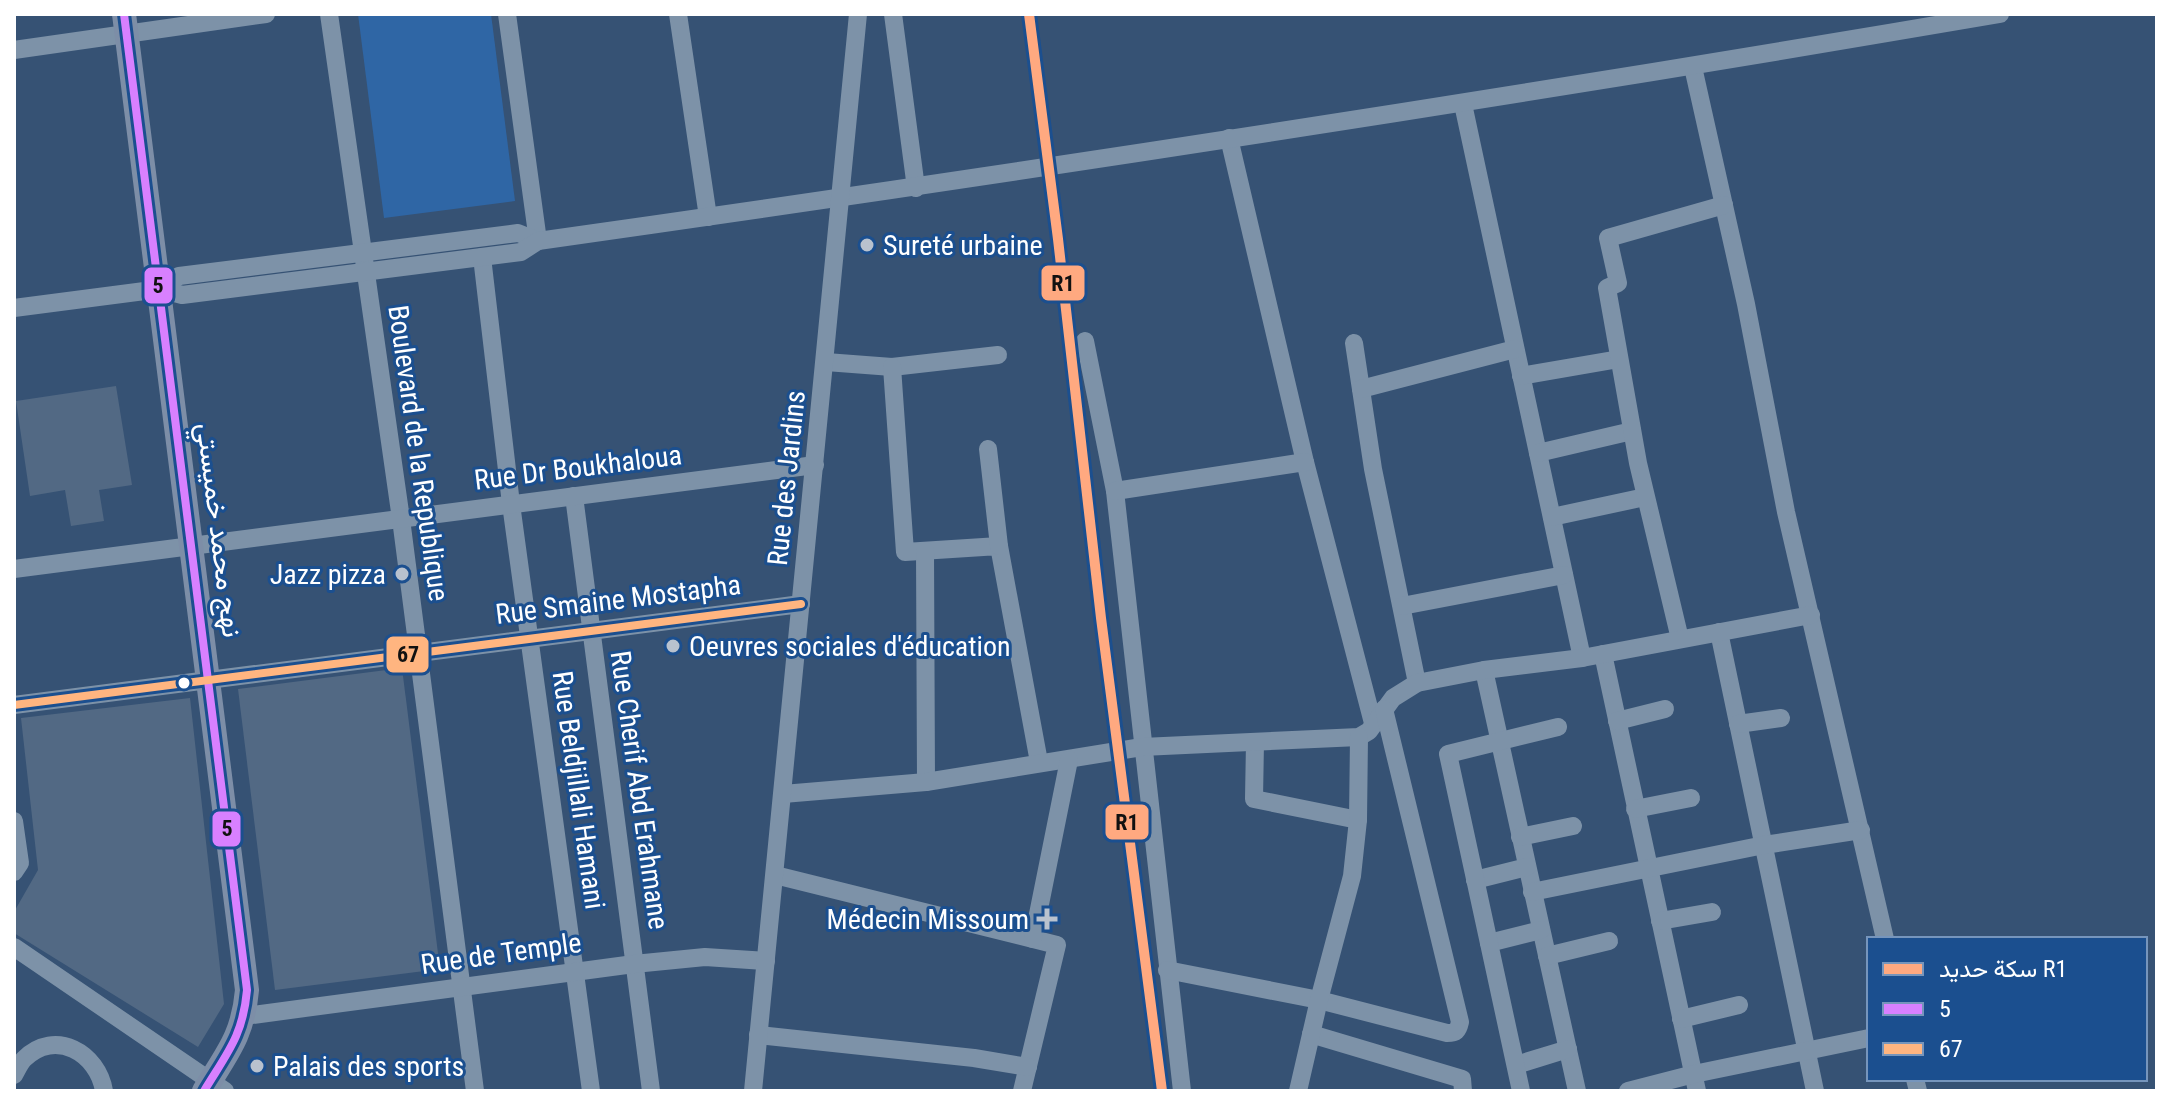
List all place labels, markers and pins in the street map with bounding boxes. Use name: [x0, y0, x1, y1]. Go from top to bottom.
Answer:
place label: Sureté urbaine: [883, 229, 1043, 262]
marker: Sureté urbaine: [858, 236, 876, 254]
place label: Jazz pizza: [270, 558, 386, 591]
marker: Jazz pizza: [393, 565, 411, 583]
place label: Oeuvres sociales d'éducation: [689, 630, 1011, 663]
marker: Oeuvres sociales d'éducation: [664, 637, 682, 655]
unlabelled marker: [176, 675, 192, 691]
place label: Médecin Missoum: [827, 903, 1029, 936]
marker: Médecin Missoum: [1036, 908, 1058, 930]
place label: Palais des sports: [273, 1050, 464, 1083]
marker: Palais des sports: [248, 1057, 266, 1075]

